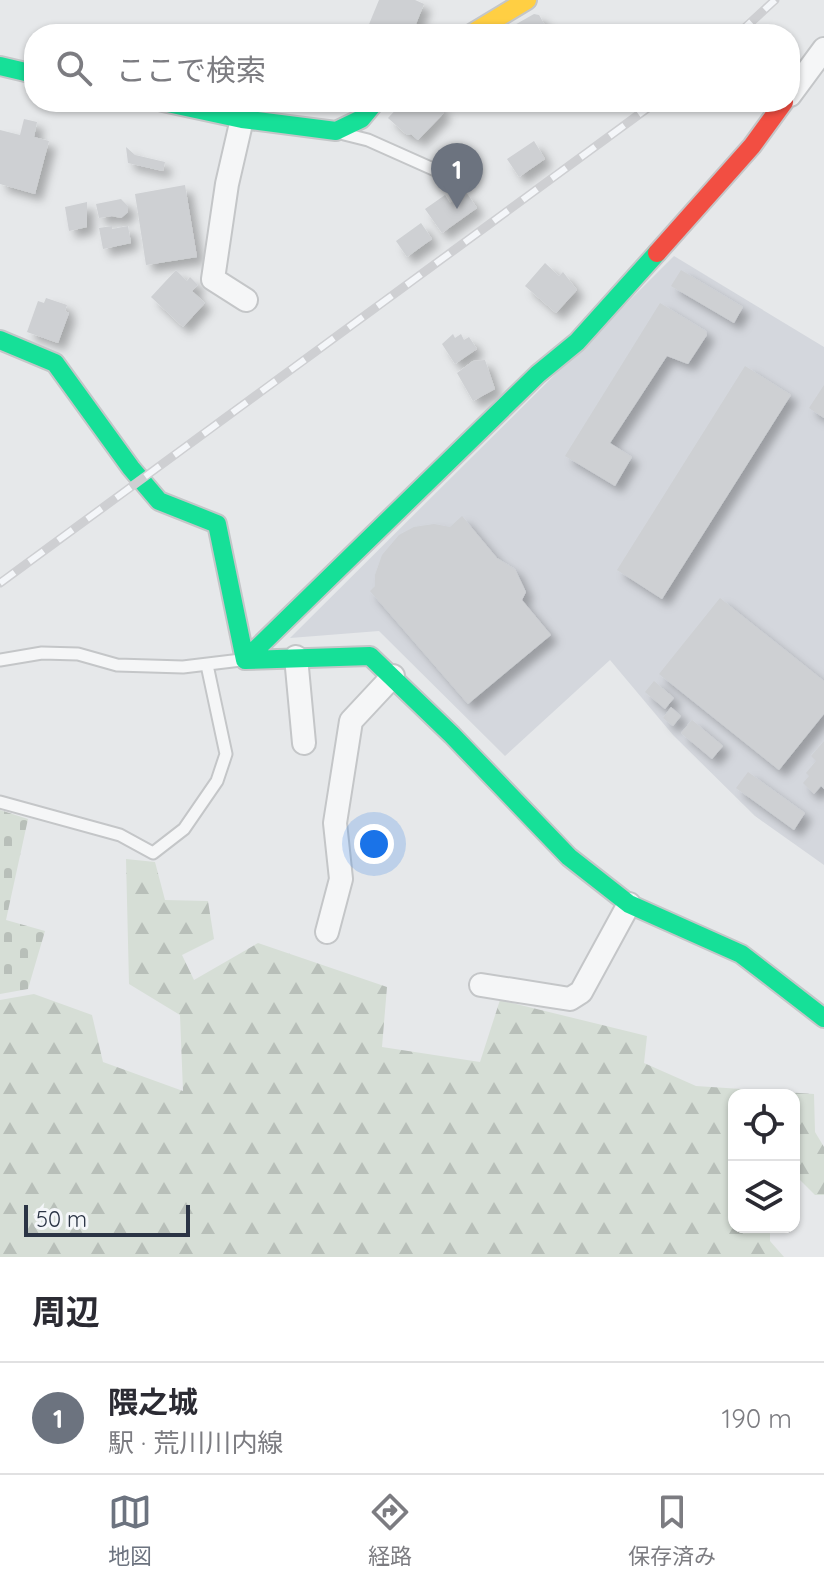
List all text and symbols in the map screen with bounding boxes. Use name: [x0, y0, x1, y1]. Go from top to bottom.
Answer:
search box: [24, 24, 800, 112]
icon: search: [52, 46, 96, 90]
text: ここで検索: [116, 51, 266, 89]
pin: 1: [431, 143, 483, 209]
your location: [354, 824, 394, 864]
map controls: [728, 1089, 800, 1233]
button: locate: [728, 1089, 800, 1161]
button: layers: [728, 1161, 800, 1233]
scale bar: [24, 1201, 190, 1237]
text: 50 m: [36, 1205, 87, 1233]
text: 周辺: [32, 1290, 100, 1333]
text: 隈之城: [108, 1383, 198, 1421]
text: 1: [53, 1402, 63, 1435]
text: 190 m: [722, 1402, 792, 1435]
text: 駅 · 荒川川内線: [108, 1426, 283, 1459]
tab: 地図: [108, 1490, 152, 1570]
tab: 経路: [368, 1490, 412, 1570]
tab: 保存済み: [628, 1490, 716, 1570]

